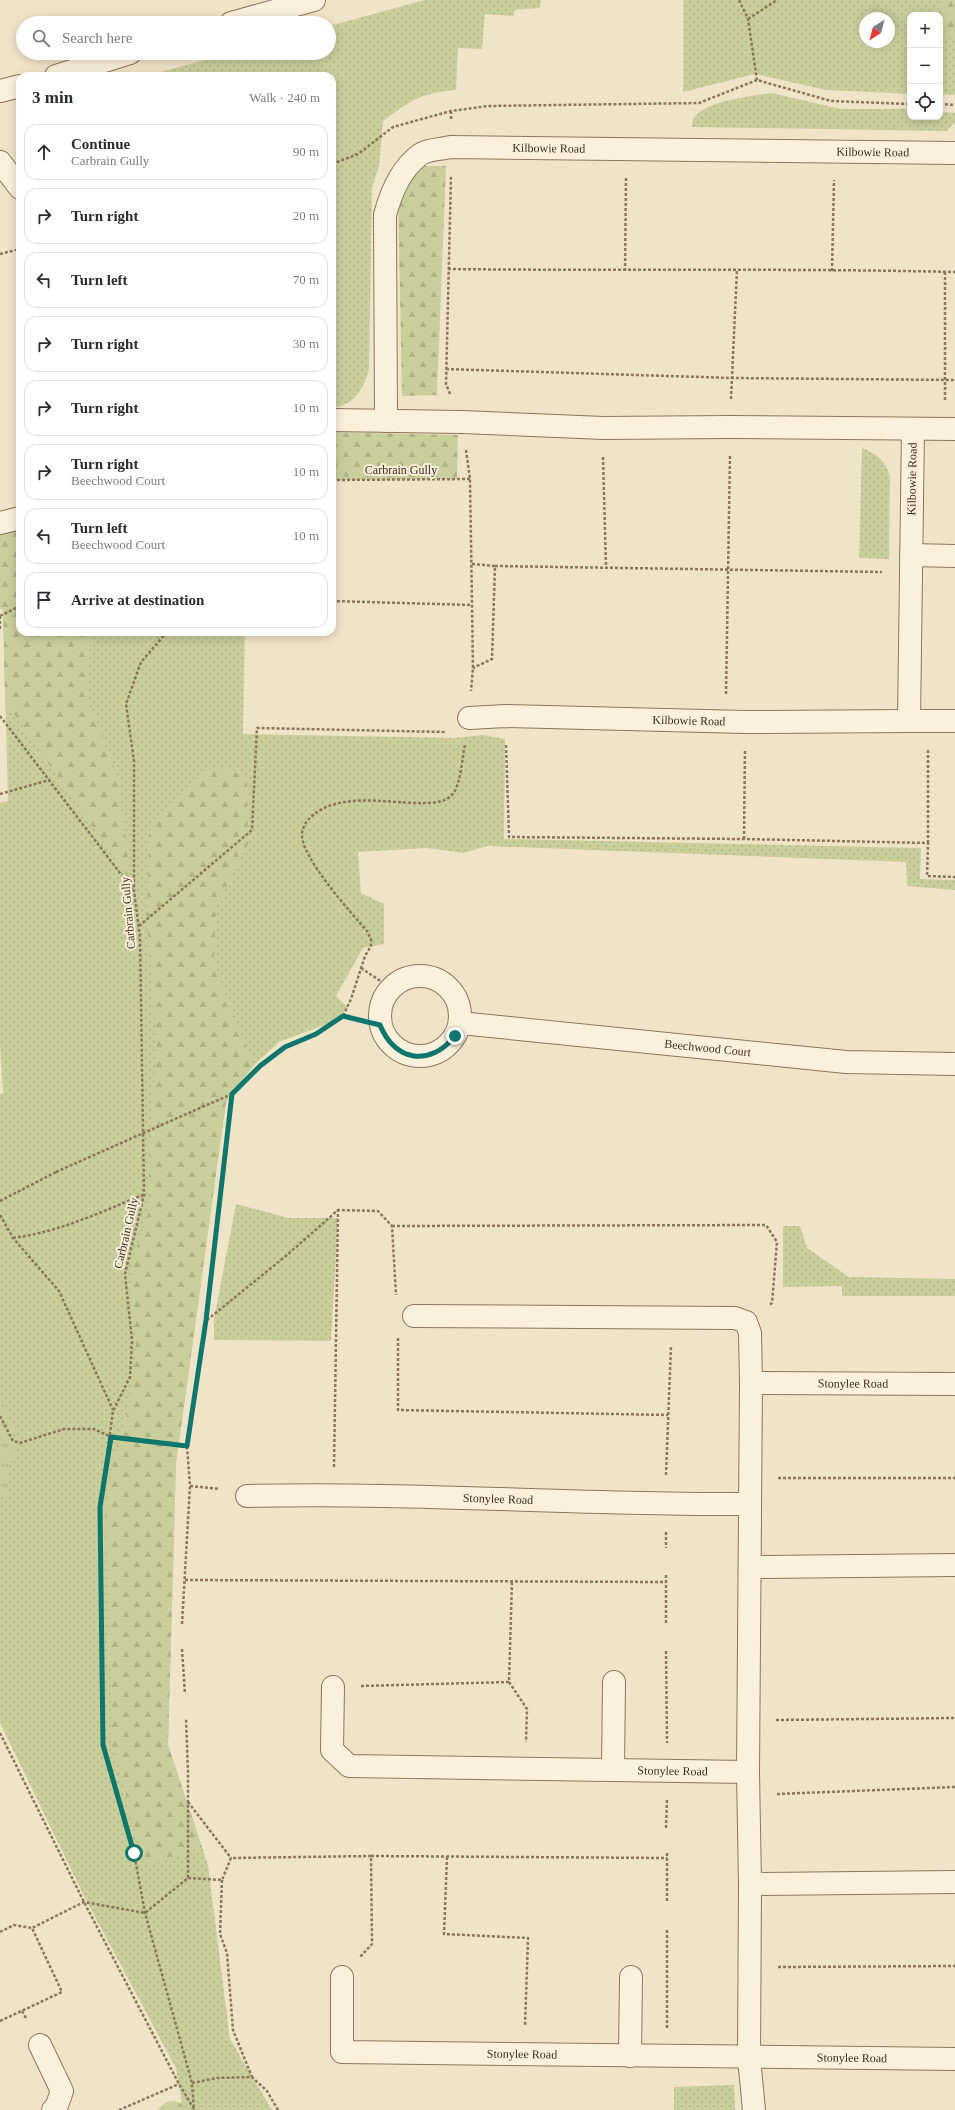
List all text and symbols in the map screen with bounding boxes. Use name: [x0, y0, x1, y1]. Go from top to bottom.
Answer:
north arrow: [859, 12, 895, 48]
map controls: [907, 12, 943, 120]
button: +: [907, 12, 943, 48]
search box: [16, 16, 336, 60]
icon: search: [30, 27, 52, 49]
text: Search here: [62, 30, 132, 46]
button: −: [907, 48, 943, 84]
button: locate: [907, 84, 943, 120]
text: 3 min: [32, 88, 73, 107]
text: Walk · 240 m: [249, 90, 320, 105]
text: Continue: [71, 136, 130, 152]
icon: ahead: [33, 141, 55, 163]
street label: Kilbowie Road: [512, 141, 585, 156]
text: 90 m: [293, 144, 319, 159]
street label: Kilbowie Road: [836, 145, 909, 159]
text: Carbrain Gully: [71, 153, 149, 168]
icon: right: [33, 205, 55, 227]
text: Turn right: [71, 208, 138, 224]
text: 20 m: [293, 208, 319, 223]
icon: left: [33, 269, 55, 291]
text: Turn left: [71, 272, 128, 288]
text: 70 m: [293, 272, 319, 287]
icon: right: [33, 333, 55, 355]
text: Turn right: [71, 336, 138, 352]
text: 30 m: [293, 336, 319, 351]
icon: right: [33, 397, 55, 419]
text: Turn right: [71, 400, 138, 416]
text: 10 m: [293, 400, 319, 415]
street label: Kilbowie Road: [904, 442, 920, 516]
text: Turn right: [71, 456, 138, 472]
icon: right: [33, 461, 55, 483]
street label: Carbrain Gully: [365, 463, 437, 477]
text: 10 m: [293, 464, 319, 479]
text: Beechwood Court: [71, 473, 165, 488]
text: Turn left: [71, 520, 128, 536]
icon: left: [33, 525, 55, 547]
text: 10 m: [293, 528, 319, 543]
text: Beechwood Court: [71, 537, 165, 552]
icon: arrive: [33, 589, 55, 611]
text: Arrive at destination: [71, 592, 204, 608]
street label: Kilbowie Road: [652, 713, 726, 729]
street label: Carbrain Gully: [118, 876, 138, 950]
route end: [446, 1027, 464, 1045]
street label: Beechwood Court: [664, 1037, 752, 1059]
street label: Carbrain Gully: [111, 1196, 141, 1270]
street label: Stonylee Road: [818, 1376, 888, 1391]
street label: Stonylee Road: [463, 1491, 533, 1507]
street label: Stonylee Road: [637, 1763, 708, 1778]
route start: [125, 1844, 143, 1862]
street label: Stonylee Road: [487, 2047, 557, 2061]
street label: Stonylee Road: [817, 2050, 887, 2065]

